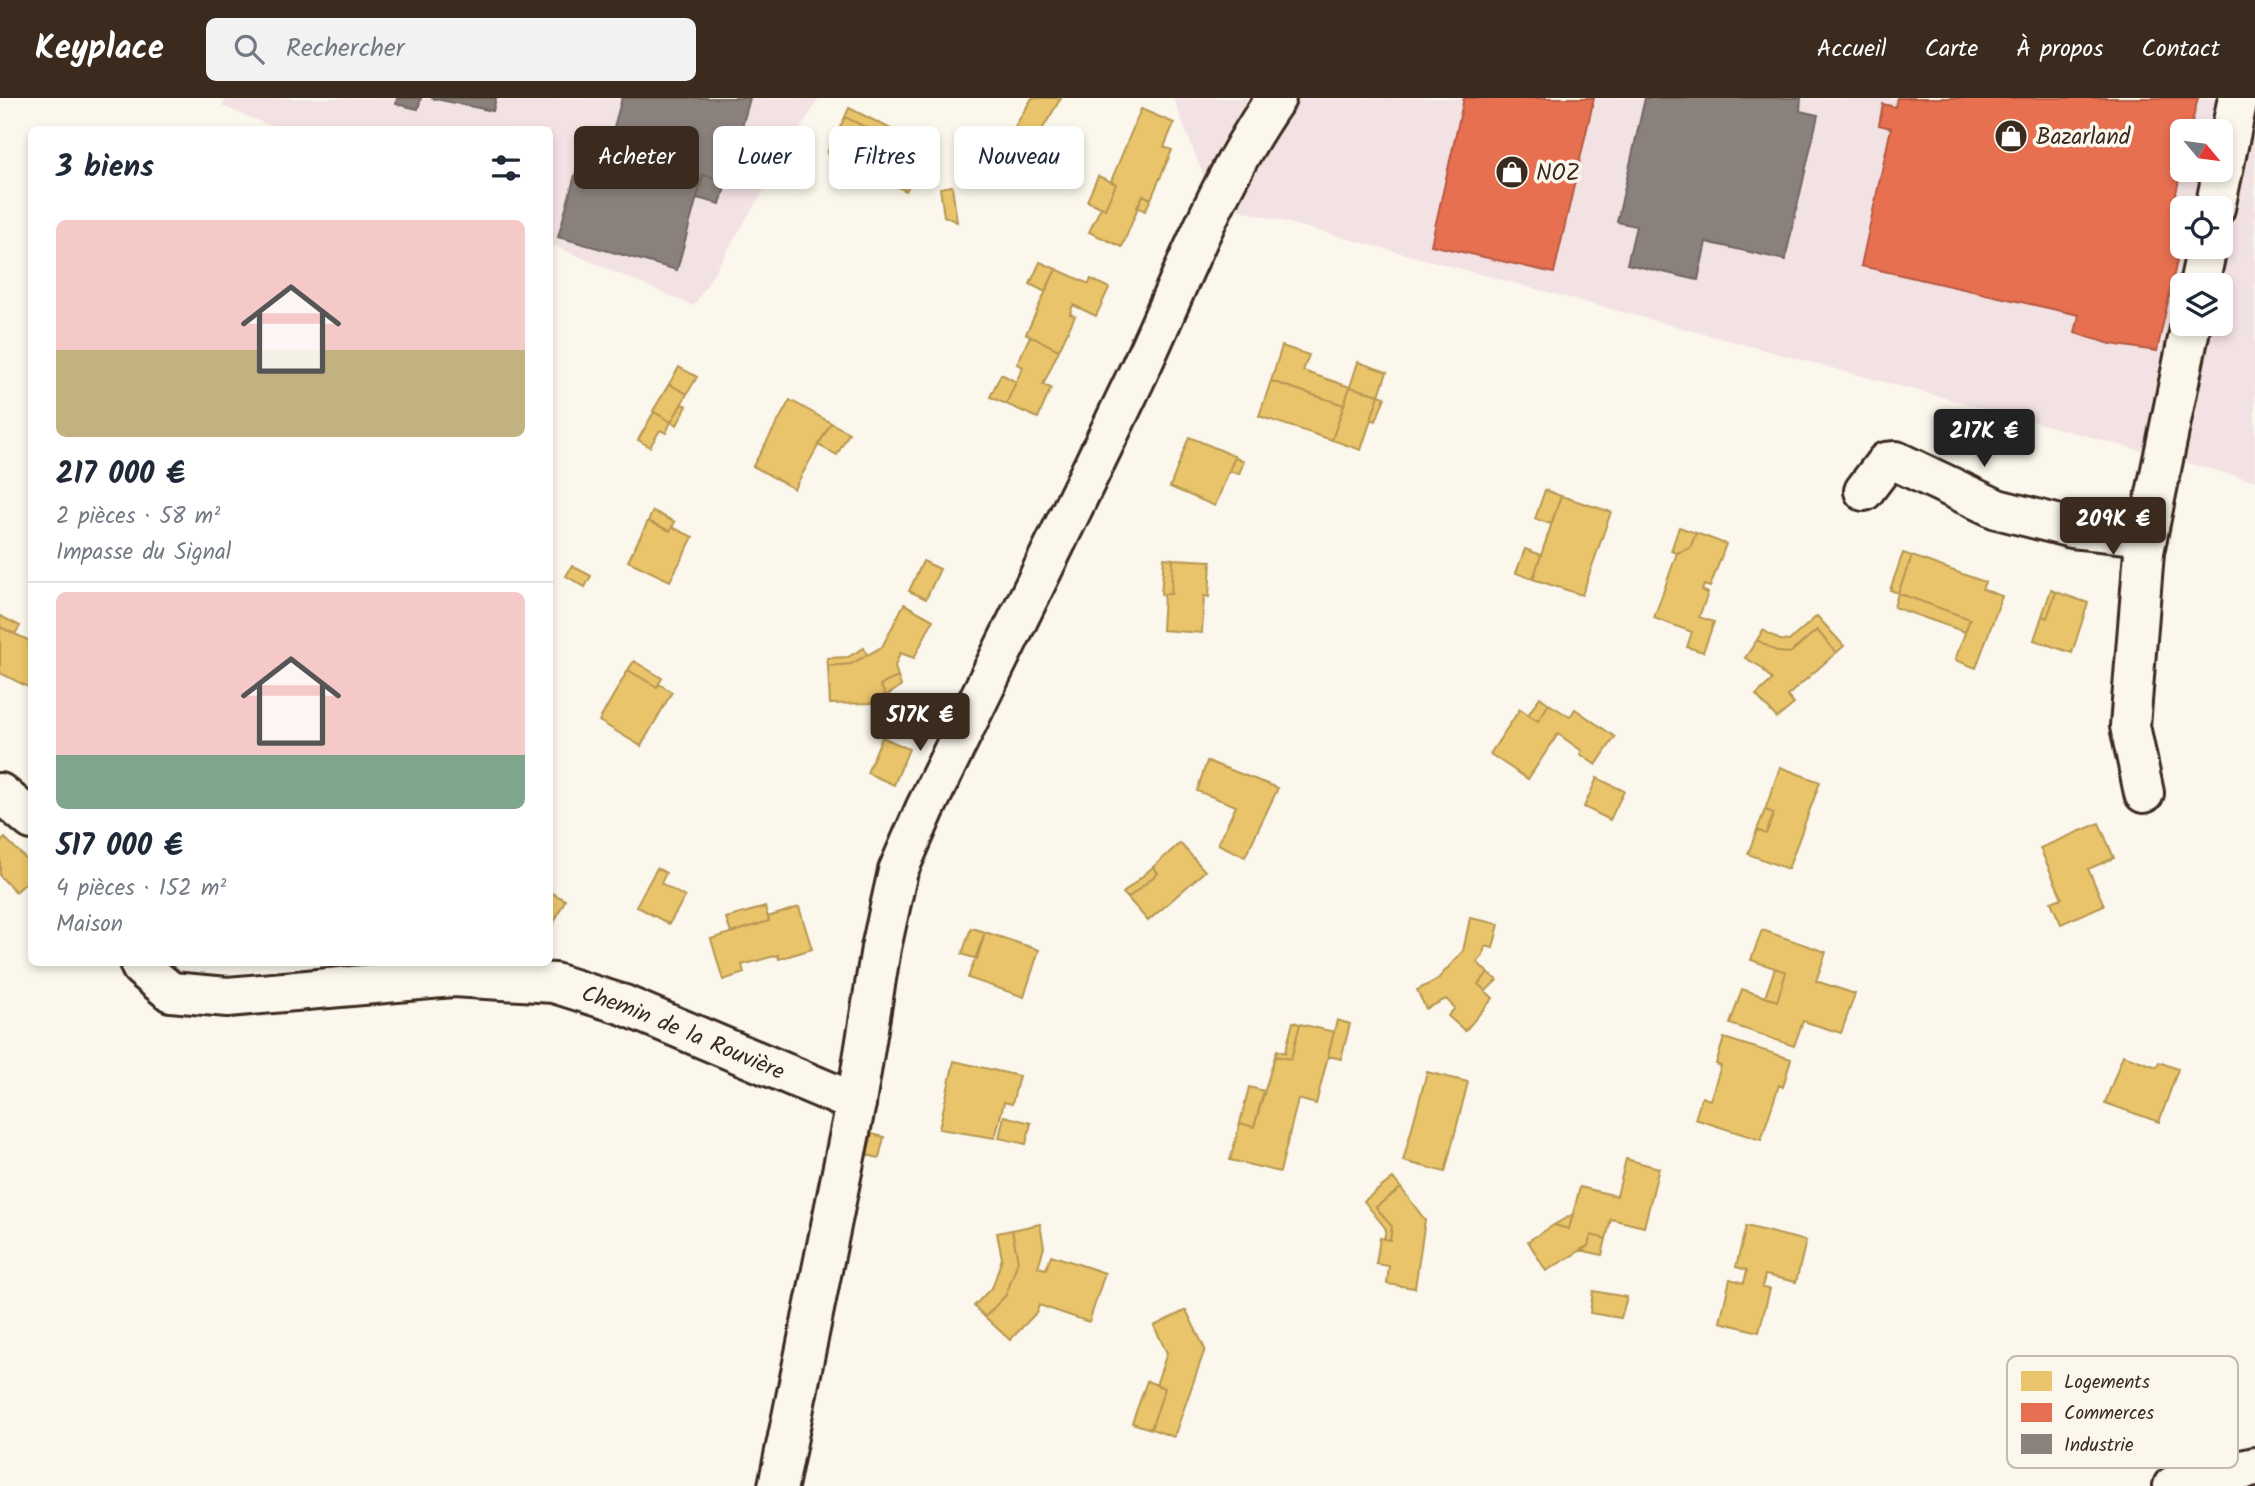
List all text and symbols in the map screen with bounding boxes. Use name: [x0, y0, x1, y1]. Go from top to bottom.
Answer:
search box: [206, 18, 696, 81]
text: Keyplace: [35, 23, 164, 76]
text: Rechercher: [286, 28, 404, 70]
icon: search: [230, 30, 268, 68]
text: Accueil: [1817, 30, 1887, 69]
text: Carte: [1925, 30, 1978, 69]
text: À propos: [2016, 30, 2103, 69]
text: Contact: [2141, 30, 2220, 69]
shop icon: Bazarland: [1992, 117, 2030, 155]
north arrow: [2170, 119, 2233, 182]
map controls: [2170, 119, 2233, 336]
place label: Bazarland: [2036, 120, 2131, 156]
chip: Acheter: [574, 126, 699, 189]
chip: Louer: [713, 126, 815, 189]
chip: Filtres: [829, 126, 940, 189]
chip: Nouveau: [954, 126, 1084, 189]
text: 3 biens: [56, 144, 154, 192]
icon: filters: [487, 149, 525, 187]
shop icon: NOZ: [1493, 153, 1531, 191]
place label: NOZ: [1536, 156, 1580, 192]
button: locate: [2170, 196, 2233, 259]
icon: home: [228, 266, 354, 392]
button: layers: [2170, 273, 2233, 336]
pin: 217K €: [1927, 410, 2041, 469]
text: 217K €: [1950, 414, 2018, 450]
text: 217 000 €: [56, 451, 185, 499]
pin: 209K €: [2056, 498, 2170, 557]
text: 2 pièces · 58 m²: [56, 499, 220, 535]
text: 209K €: [2076, 502, 2150, 538]
text: Impasse du Signal: [56, 535, 231, 571]
icon: home: [228, 638, 354, 764]
pin: 517K €: [863, 694, 977, 753]
text: 517K €: [887, 698, 953, 734]
text: 517 000 €: [56, 823, 183, 871]
text: 4 pièces · 152 m²: [56, 871, 226, 907]
text: Maison: [56, 907, 123, 943]
street label: Chemin de la Rouvière: [577, 977, 790, 1091]
legend: [2007, 1356, 2238, 1468]
text: Logements: [2064, 1368, 2150, 1398]
text: Commerces: [2064, 1399, 2154, 1429]
text: Industrie: [2064, 1431, 2134, 1461]

